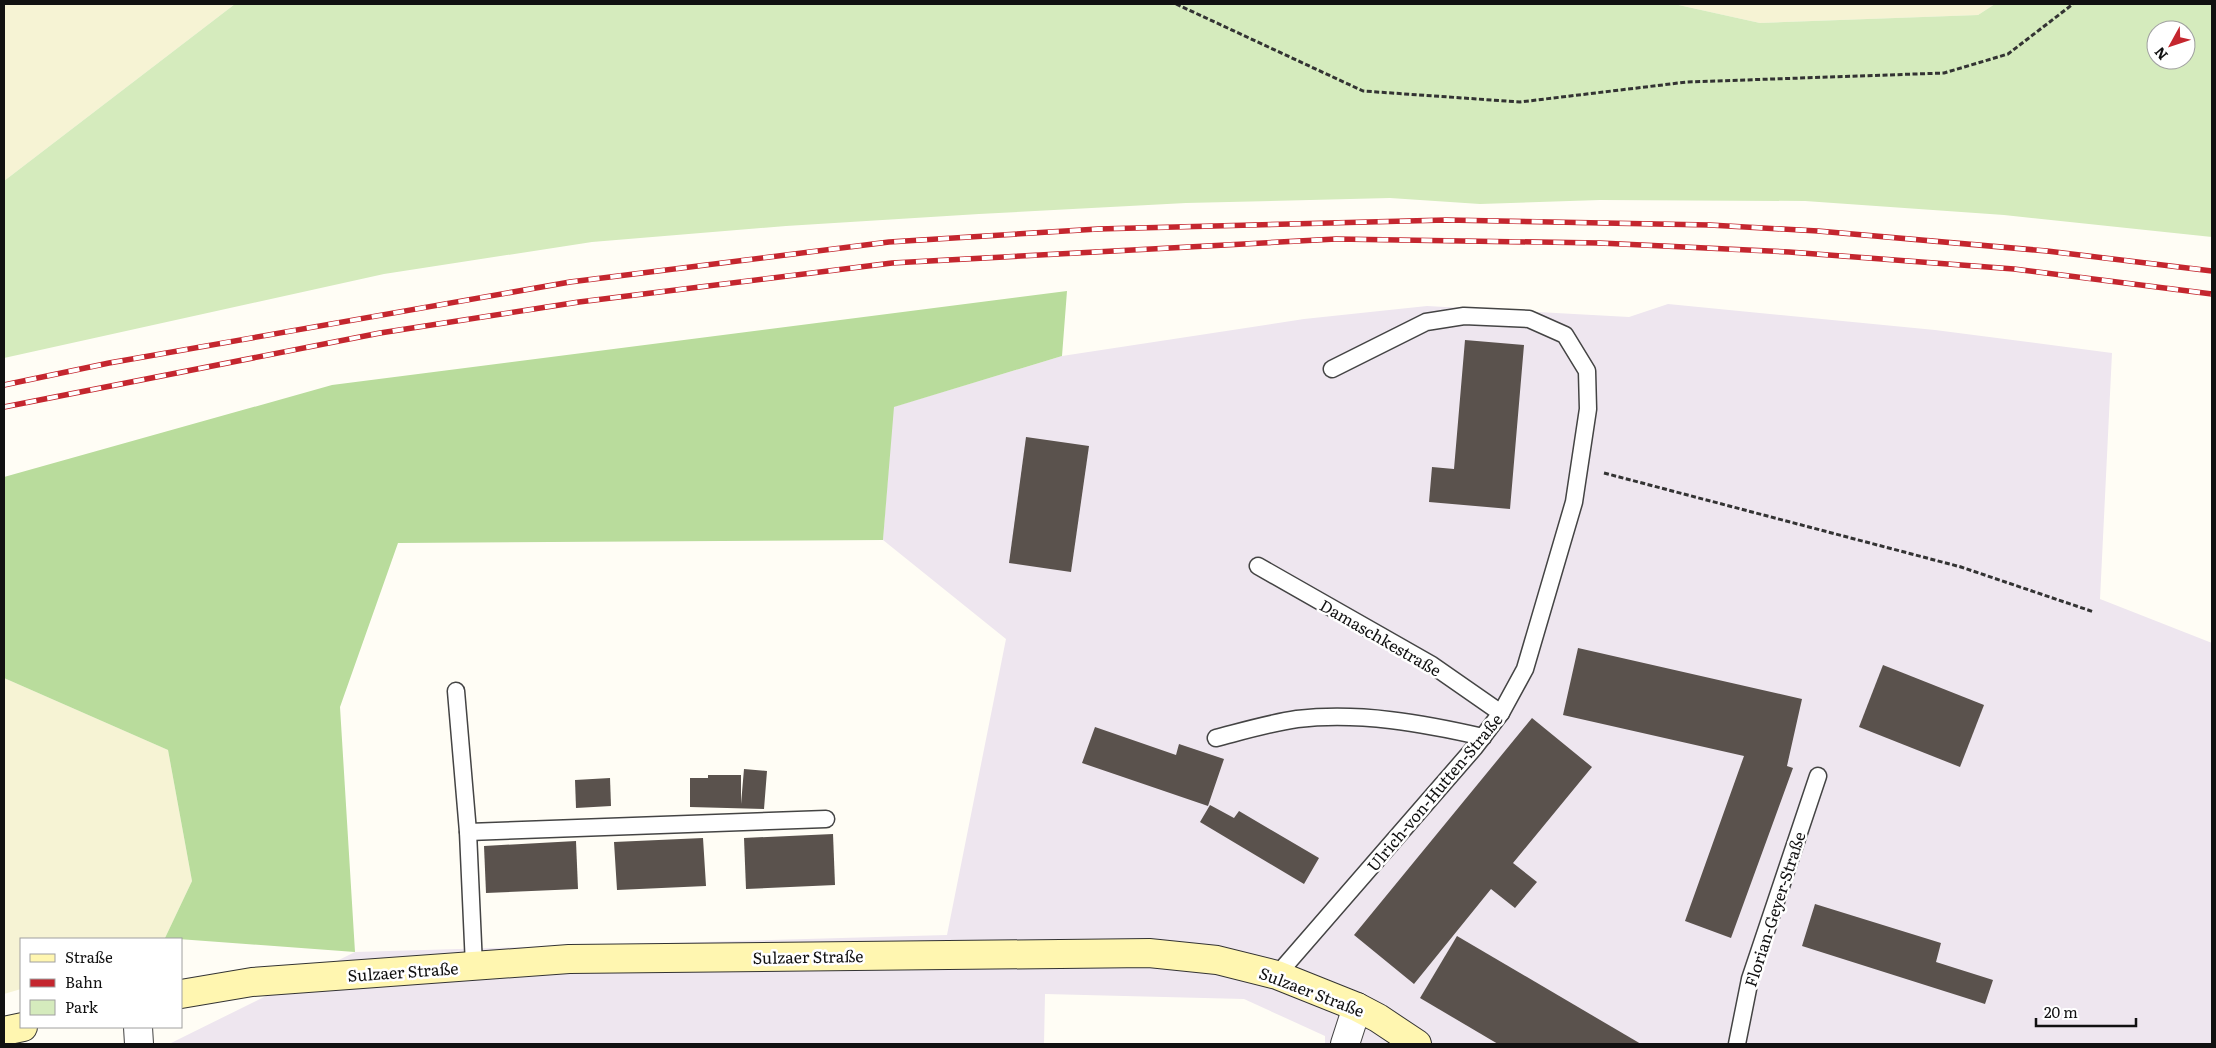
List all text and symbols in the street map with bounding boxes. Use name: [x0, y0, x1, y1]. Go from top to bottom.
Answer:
north arrow: [2146, 20, 2196, 70]
text: N: [2149, 43, 2172, 65]
street label: Damaschkestraße: [1316, 592, 1446, 682]
street label: Ulrich-von-Hutten-Straße: [1361, 708, 1507, 876]
street label: Florian-Geyer-Straße: [1738, 828, 1810, 990]
legend: [20, 938, 182, 1028]
street label: Sulzaer Straße: [752, 943, 864, 969]
text: Straße: [65, 945, 113, 968]
street label: Sulzaer Straße: [347, 955, 459, 987]
street label: Sulzaer Straße: [1256, 960, 1368, 1022]
text: Bahn: [65, 970, 103, 993]
text: Park: [65, 995, 99, 1018]
scale bar: [2036, 996, 2136, 1028]
text: 20 m: [2044, 1000, 2078, 1023]

